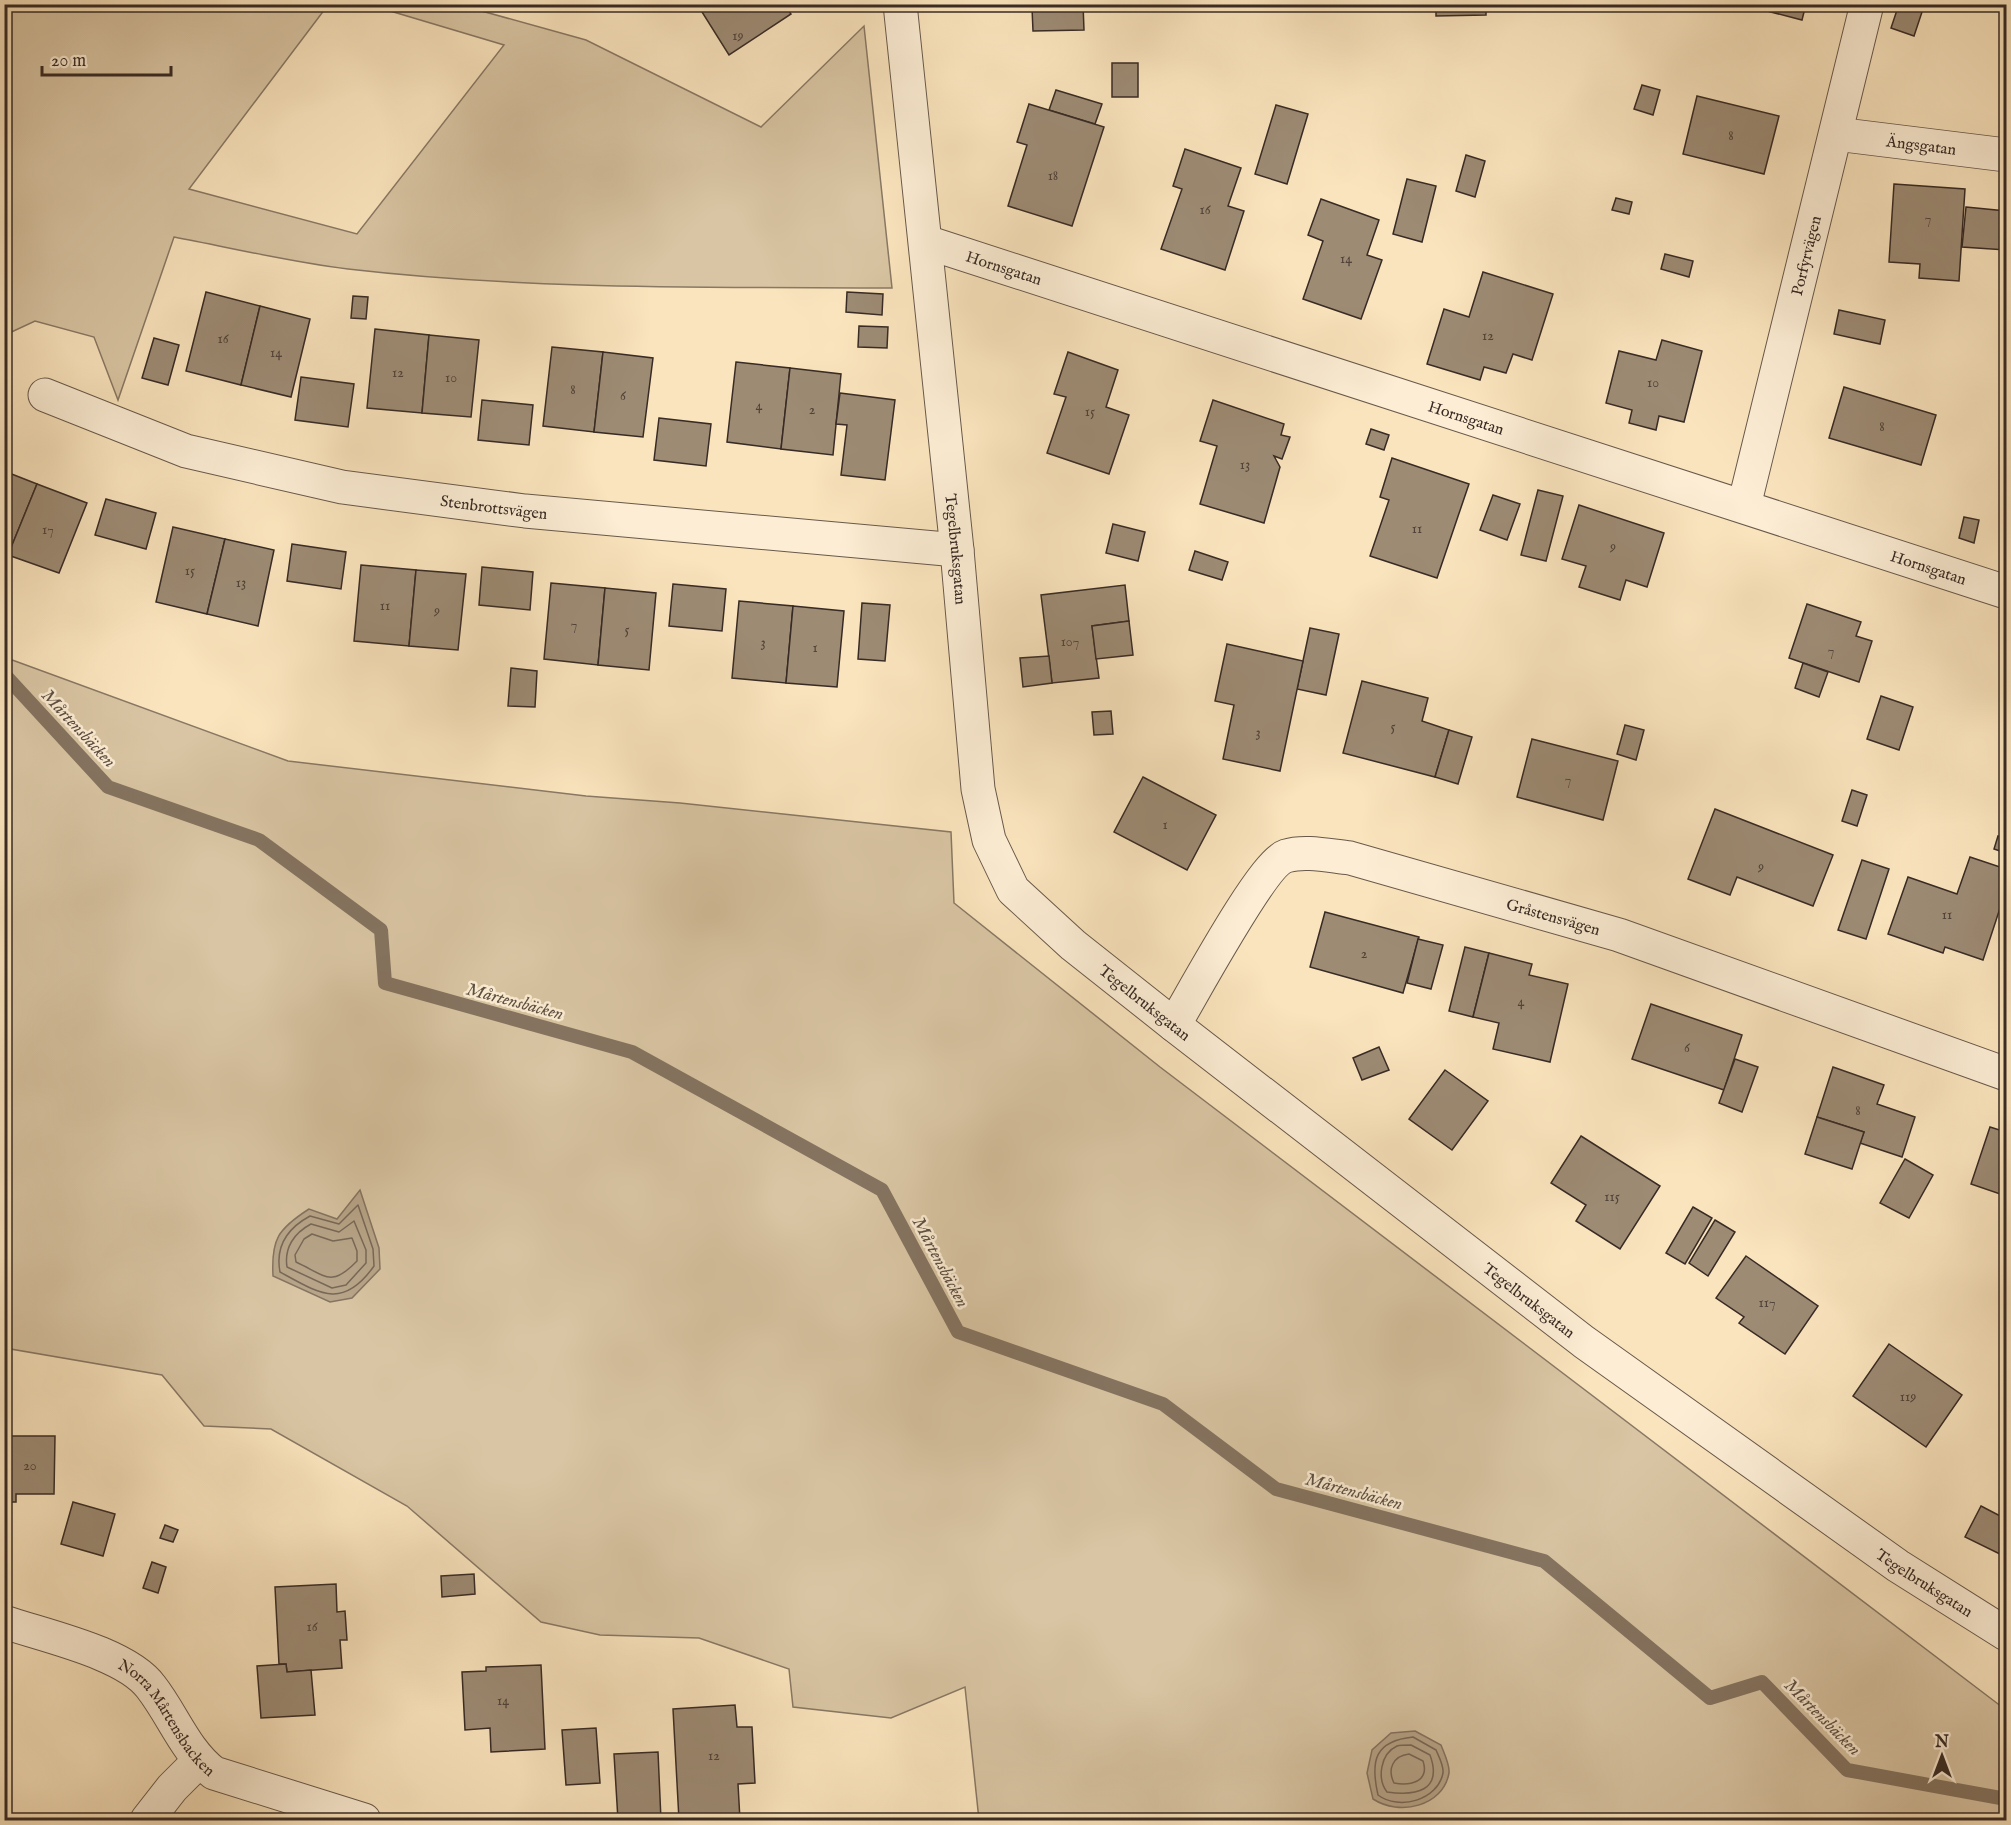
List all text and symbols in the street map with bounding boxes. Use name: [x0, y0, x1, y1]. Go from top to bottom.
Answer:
house number: 19: [732, 27, 744, 45]
scale bar: [42, 39, 171, 77]
text: 20 m: [51, 50, 86, 73]
house number: 8: [1728, 127, 1734, 145]
street label: Ängsgatan: [1884, 131, 1958, 161]
house number: 18: [1048, 167, 1058, 185]
house number: 16: [1199, 201, 1212, 219]
house number: 7: [1925, 210, 1931, 228]
street label: Porfyrvägen: [1788, 213, 1827, 298]
street label: Hornsgatan: [963, 248, 1044, 291]
house number: 14: [1340, 250, 1352, 268]
house number: 12: [1482, 327, 1494, 345]
house number: 16: [217, 330, 230, 348]
house number: 14: [270, 344, 282, 362]
house number: 12: [392, 364, 404, 382]
house number: 10: [445, 369, 457, 387]
house number: 10: [1647, 374, 1659, 392]
house number: 8: [570, 381, 576, 399]
house number: 6: [620, 387, 627, 405]
house number: 4: [756, 397, 763, 415]
street label: Hornsgatan: [1425, 397, 1507, 441]
house number: 2: [809, 401, 816, 419]
house number: 15: [1085, 403, 1095, 421]
house number: 8: [1879, 418, 1885, 436]
house number: 13: [1240, 456, 1250, 474]
street label: Stenbrottsvägen: [439, 492, 549, 525]
street label: Tegelbruksgatan: [939, 493, 970, 606]
house number: 11: [1412, 520, 1422, 538]
house number: 17: [42, 521, 54, 539]
house number: 9: [1609, 538, 1616, 556]
street label: Hornsgatan: [1888, 547, 1969, 591]
house number: 15: [185, 562, 195, 580]
house number: 13: [236, 574, 246, 592]
house number: 11: [380, 597, 390, 615]
house number: 9: [433, 602, 440, 620]
house number: 7: [571, 616, 577, 634]
house number: 5: [624, 621, 630, 639]
house number: 107: [1061, 633, 1079, 651]
house number: 3: [760, 634, 766, 652]
house number: 1: [812, 639, 818, 657]
house number: 7: [1828, 642, 1834, 660]
water label: Mårtensbäcken: [36, 685, 120, 773]
house number: 5: [1390, 718, 1396, 736]
house number: 3: [1255, 724, 1261, 742]
house number: 7: [1565, 771, 1571, 789]
house number: 1: [1162, 816, 1168, 834]
house number: 9: [1757, 858, 1764, 876]
street label: Gråstensvägen: [1504, 895, 1603, 941]
house number: 11: [1942, 906, 1952, 924]
house number: 2: [1361, 945, 1368, 963]
street label: Tegelbruksgatan: [1094, 961, 1194, 1046]
water label: Mårtensbäcken: [463, 978, 566, 1026]
house number: 4: [1518, 993, 1525, 1011]
house number: 6: [1684, 1039, 1691, 1057]
house number: 8: [1855, 1102, 1861, 1120]
house number: 115: [1604, 1188, 1620, 1206]
water label: Mårtensbäcken: [906, 1213, 973, 1312]
street label: Tegelbruksgatan: [1478, 1259, 1579, 1344]
house number: 117: [1759, 1294, 1775, 1312]
house number: 119: [1900, 1388, 1916, 1406]
house number: 20: [23, 1457, 37, 1475]
water label: Mårtensbäcken: [1302, 1468, 1405, 1516]
street label: Tegelbruksgatan: [1871, 1545, 1976, 1623]
house number: 16: [306, 1618, 319, 1636]
street label: Norra Mårtensbacken: [114, 1656, 219, 1782]
water label: Mårtensbäcken: [1779, 1675, 1865, 1761]
house number: 14: [497, 1692, 509, 1710]
north arrow: [1912, 1726, 1972, 1786]
text: N: [1934, 1733, 1949, 1753]
house number: 12: [708, 1747, 720, 1765]

